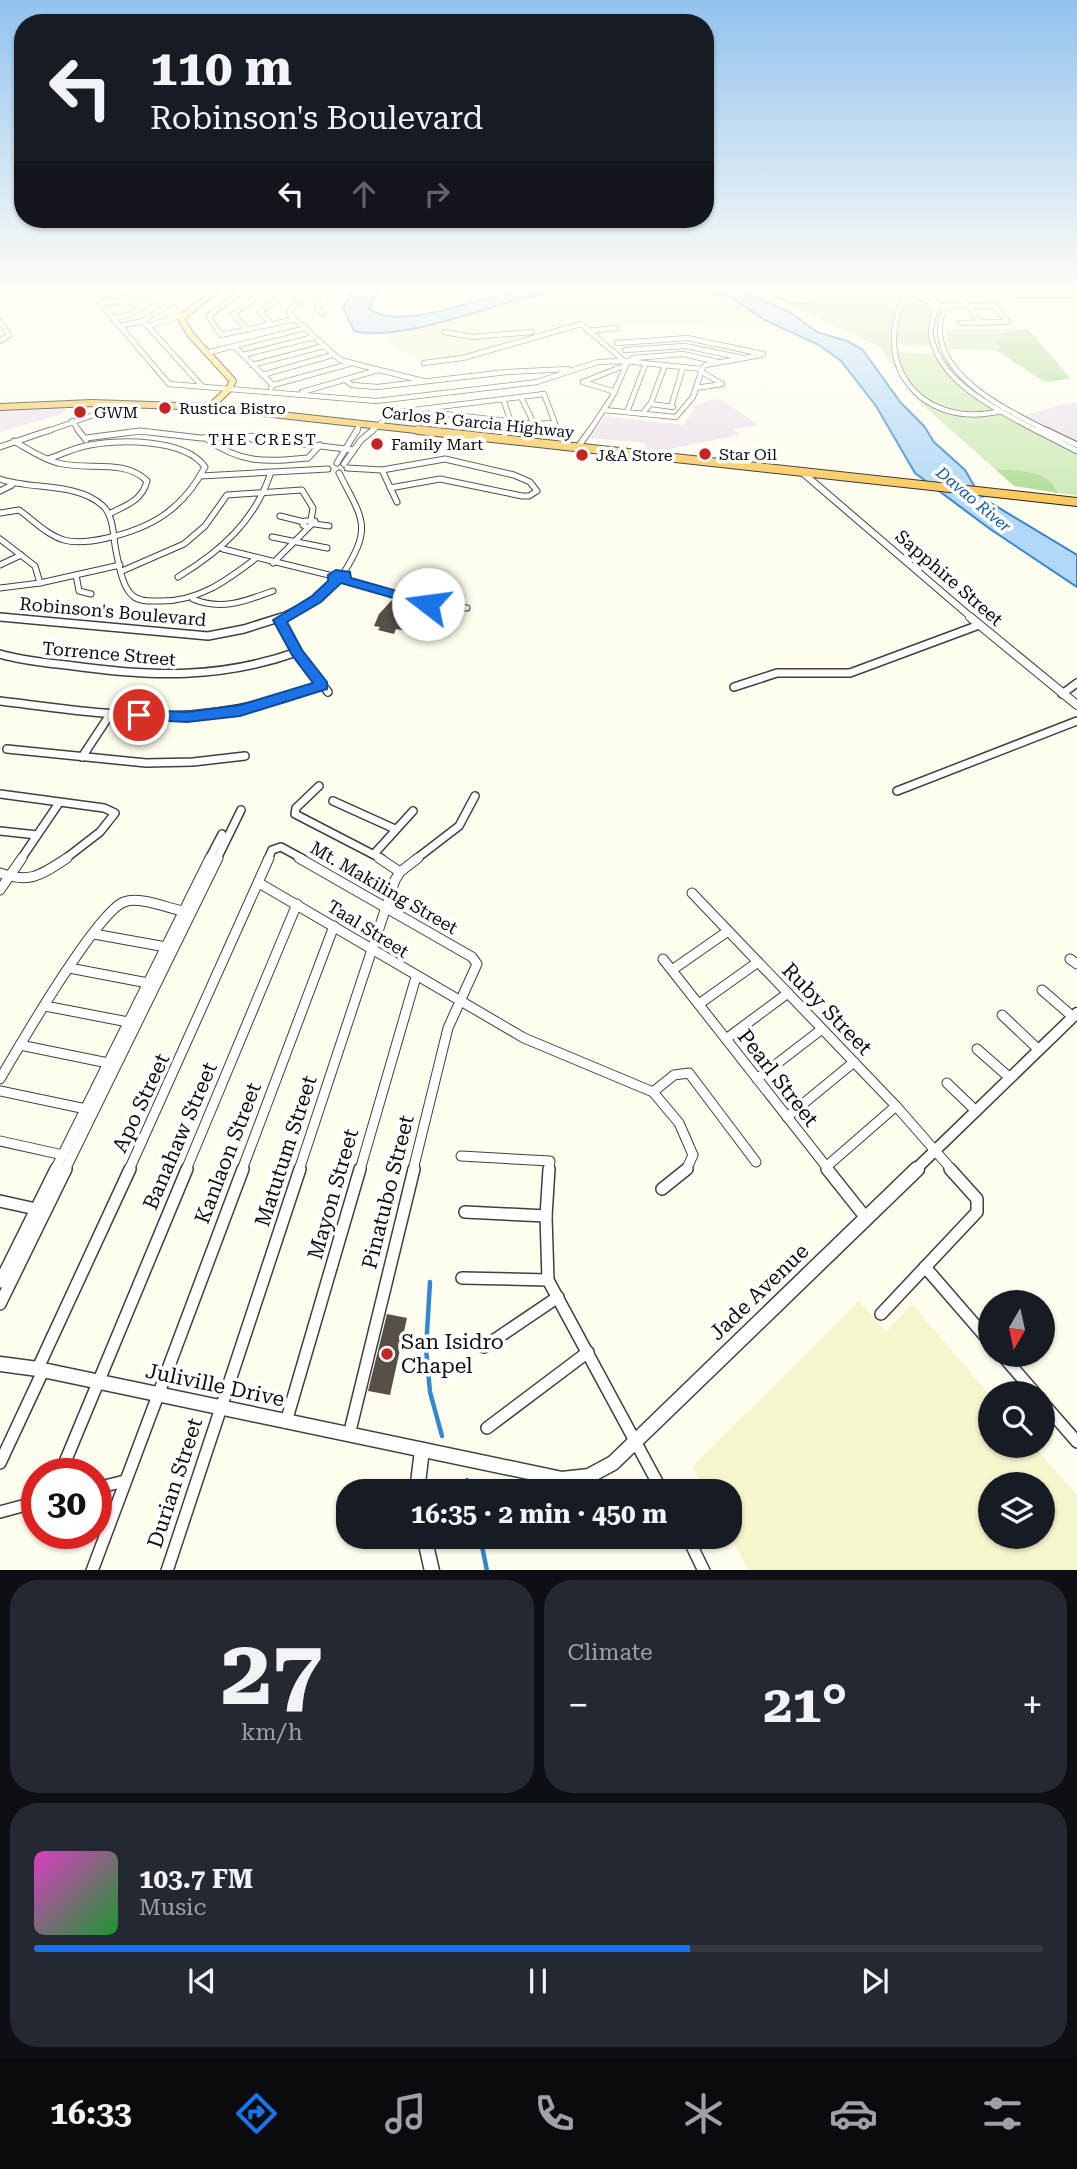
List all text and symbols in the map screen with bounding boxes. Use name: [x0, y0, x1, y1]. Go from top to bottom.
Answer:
text: 110 m: [150, 40, 292, 97]
icon: left: [35, 42, 126, 133]
text: Robinson's Boulevard: [150, 99, 483, 137]
icon: left: [272, 175, 310, 213]
icon: ahead: [345, 175, 383, 213]
icon: right: [418, 175, 456, 213]
place label: Rustica Bistro: [179, 399, 286, 418]
marker: Rustica Bistro: [157, 400, 173, 416]
place label: GWM: [94, 403, 138, 422]
street label: Carlos P. Garcia Highway: [381, 403, 576, 442]
marker: GWM: [72, 404, 88, 420]
district label: THE CREST: [208, 430, 318, 449]
place label: Family Mart: [391, 435, 483, 454]
marker: Family Mart: [369, 436, 385, 452]
place label: Star Oil: [719, 445, 777, 464]
place label: J&A Store: [596, 446, 673, 465]
marker: Star Oil: [697, 446, 713, 462]
marker: J&A Store: [574, 447, 590, 463]
water label: Davao River: [932, 462, 1015, 536]
street label: Sapphire Street: [891, 525, 1007, 630]
position arrow: [391, 567, 465, 641]
street label: Robinson's Boulevard: [19, 593, 208, 630]
street label: Torrence Street: [41, 637, 177, 670]
pin: [109, 685, 169, 745]
icon: arrive: [120, 696, 158, 734]
street label: Mt. Makiling Street: [307, 837, 462, 938]
street label: Taal Street: [324, 895, 413, 962]
street label: Ruby Street: [777, 958, 877, 1060]
street label: Pearl Street: [733, 1025, 823, 1131]
street label: Apo Street: [108, 1049, 175, 1156]
street label: Banahaw Street: [138, 1059, 222, 1213]
street label: Matutum Street: [250, 1072, 322, 1230]
street label: Kanlaon Street: [190, 1079, 266, 1227]
street label: Pinatubo Street: [357, 1112, 419, 1272]
street label: Mayon Street: [303, 1126, 363, 1262]
street label: Jade Avenue: [705, 1239, 813, 1345]
north arrow: [978, 1290, 1055, 1367]
map controls: [978, 1290, 1055, 1549]
place label: San Isidro Chapel: [401, 1330, 504, 1378]
marker: San Isidro Chapel: [379, 1346, 395, 1362]
street label: Juliville Drive: [143, 1359, 287, 1411]
button: search: [978, 1381, 1055, 1458]
street label: Durian Street: [143, 1415, 207, 1551]
speed limit sign: 30: [21, 1458, 112, 1549]
button: layers: [978, 1472, 1055, 1549]
text: 16:35 · 2 min · 450 m: [411, 1499, 667, 1529]
text: 27: [221, 1620, 323, 1726]
text: Climate: [568, 1639, 653, 1666]
text: 21°: [763, 1674, 847, 1735]
text: −: [568, 1683, 589, 1727]
text: +: [1022, 1683, 1043, 1727]
text: km/h: [241, 1719, 303, 1746]
text: 103.7 FM: [139, 1864, 253, 1894]
text: Music: [139, 1894, 206, 1921]
icon: previous: [183, 1962, 221, 2000]
icon: pause: [519, 1962, 557, 2000]
icon: next: [856, 1962, 894, 2000]
icon: directions: [232, 2089, 281, 2138]
icon: music: [381, 2089, 430, 2138]
icon: phone: [530, 2089, 579, 2138]
icon: climate: [679, 2089, 728, 2138]
icon: car: [829, 2089, 878, 2138]
icon: filters: [978, 2089, 1027, 2138]
text: 16:33: [50, 2094, 132, 2132]

